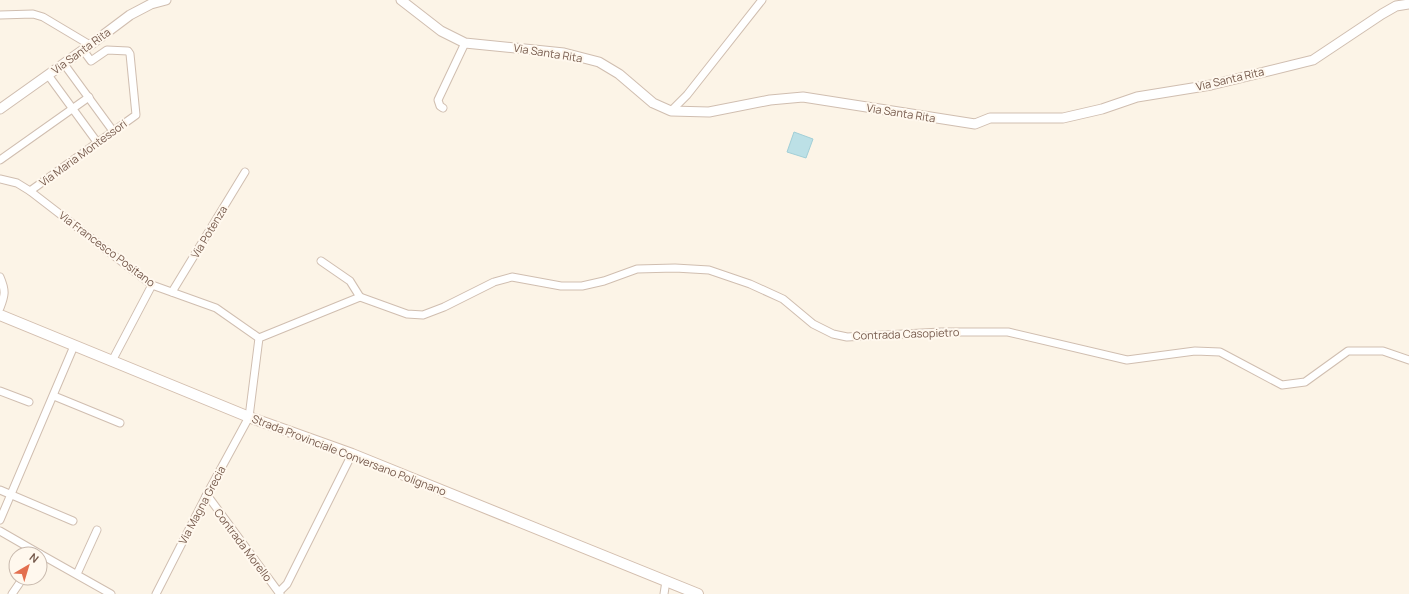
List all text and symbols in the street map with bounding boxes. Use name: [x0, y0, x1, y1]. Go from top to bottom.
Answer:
street label: Via Santa Rita: [48, 24, 113, 77]
street label: Via Santa Rita: [513, 40, 584, 65]
street label: Via Santa Rita: [1194, 63, 1265, 94]
street label: Via Santa Rita: [866, 100, 937, 125]
street label: Via Maria Montessori: [36, 116, 130, 190]
street label: Via Potenza: [187, 203, 230, 261]
street label: Via Francesco Positano: [56, 207, 159, 290]
street label: Contrada Casopietro: [852, 324, 960, 343]
street label: Strada Provinciale Conversano Polignano: [250, 410, 449, 499]
street label: Via Magna Grecia: [175, 463, 229, 547]
street label: Contrada Morello: [211, 505, 276, 585]
north arrow: [8, 546, 48, 586]
text: N: [27, 549, 42, 566]

